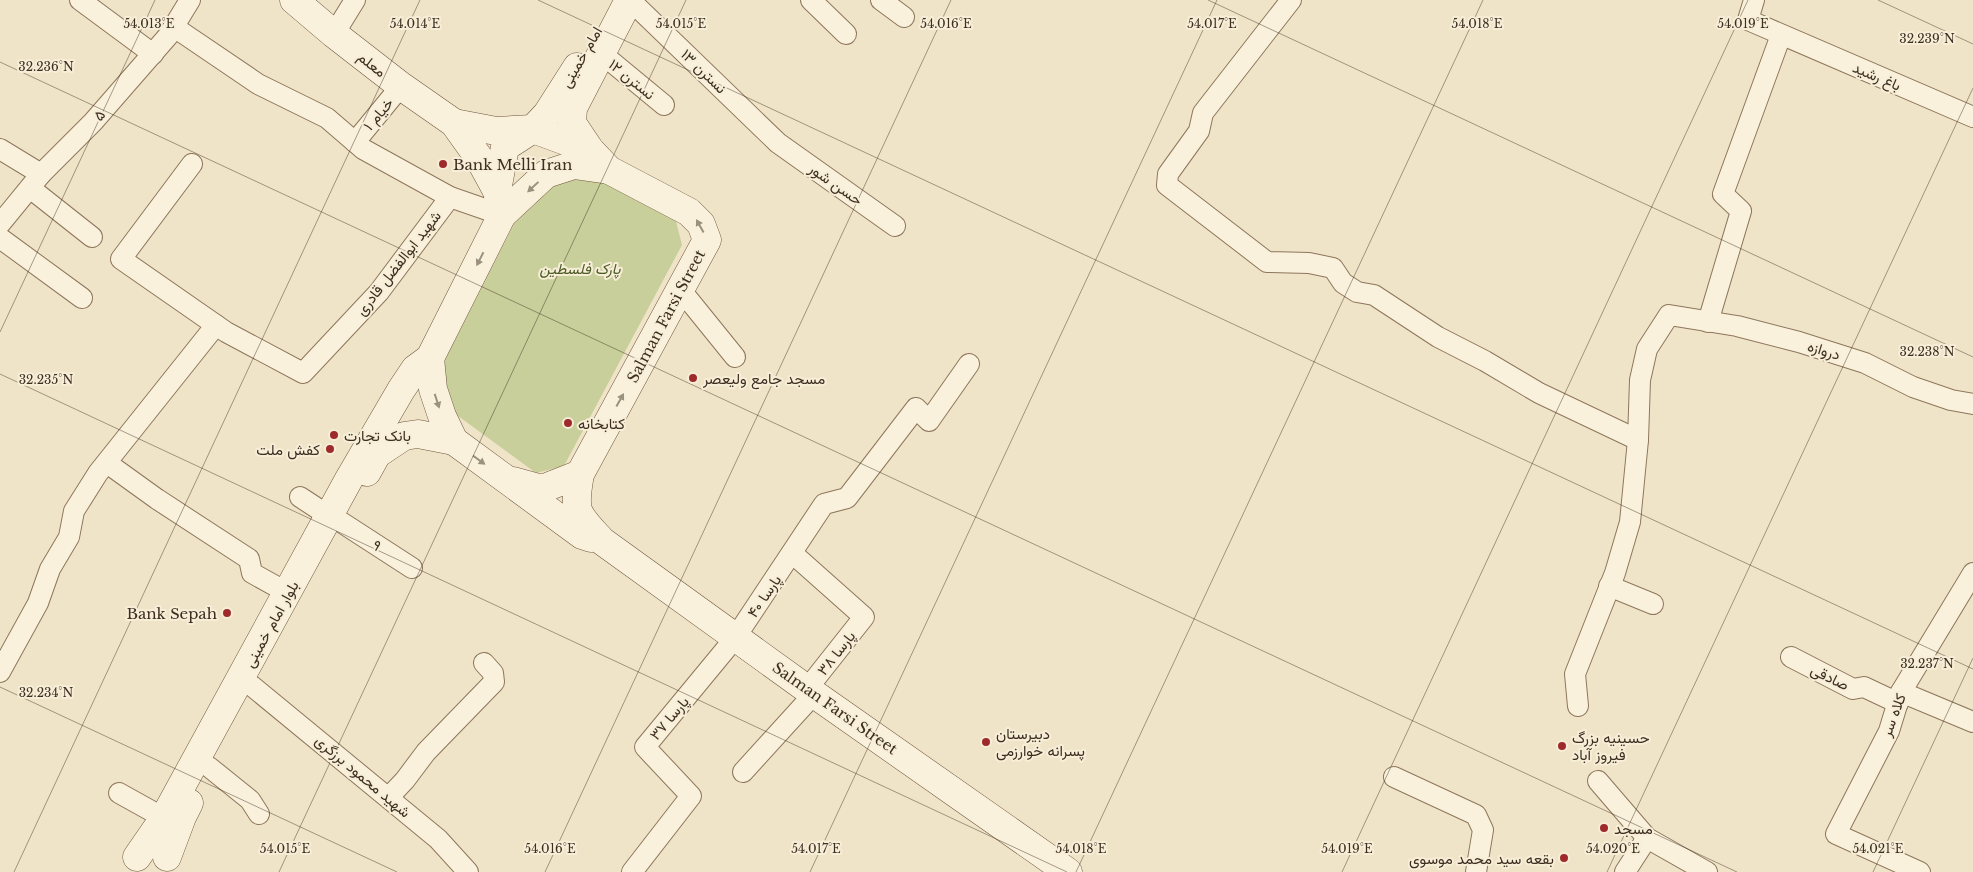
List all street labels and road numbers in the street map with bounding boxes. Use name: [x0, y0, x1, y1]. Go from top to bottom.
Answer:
street label: امام خمینی: [556, 23, 607, 91]
street label: نسترن ۱۳: [677, 45, 731, 97]
street label: معلم: [353, 47, 390, 82]
street label: نسترن ۱۲: [605, 55, 659, 103]
street label: باغ رشید: [1849, 57, 1904, 96]
street label: خیام ۱: [359, 94, 398, 135]
street label: ۵: [89, 105, 109, 125]
street label: حسن شور: [804, 158, 867, 210]
street label: شهید ابوالفضل قادری: [351, 207, 446, 320]
street label: Salman Farsi Street: [623, 246, 709, 386]
street label: دروازه: [1805, 336, 1843, 364]
street label: ۹: [369, 535, 385, 555]
street label: پارسا ۴۰: [743, 571, 786, 622]
street label: بلوار امام خمینی: [239, 577, 304, 671]
street label: پارسا ۳۸: [813, 627, 860, 680]
street label: Salman Farsi Street: [769, 658, 901, 758]
street label: صادقی: [1807, 660, 1852, 695]
street label: کلاه سر: [1876, 690, 1910, 740]
street label: پارسا ۳۷: [645, 692, 694, 744]
street label: شهید محمود برزگری: [311, 731, 415, 822]

